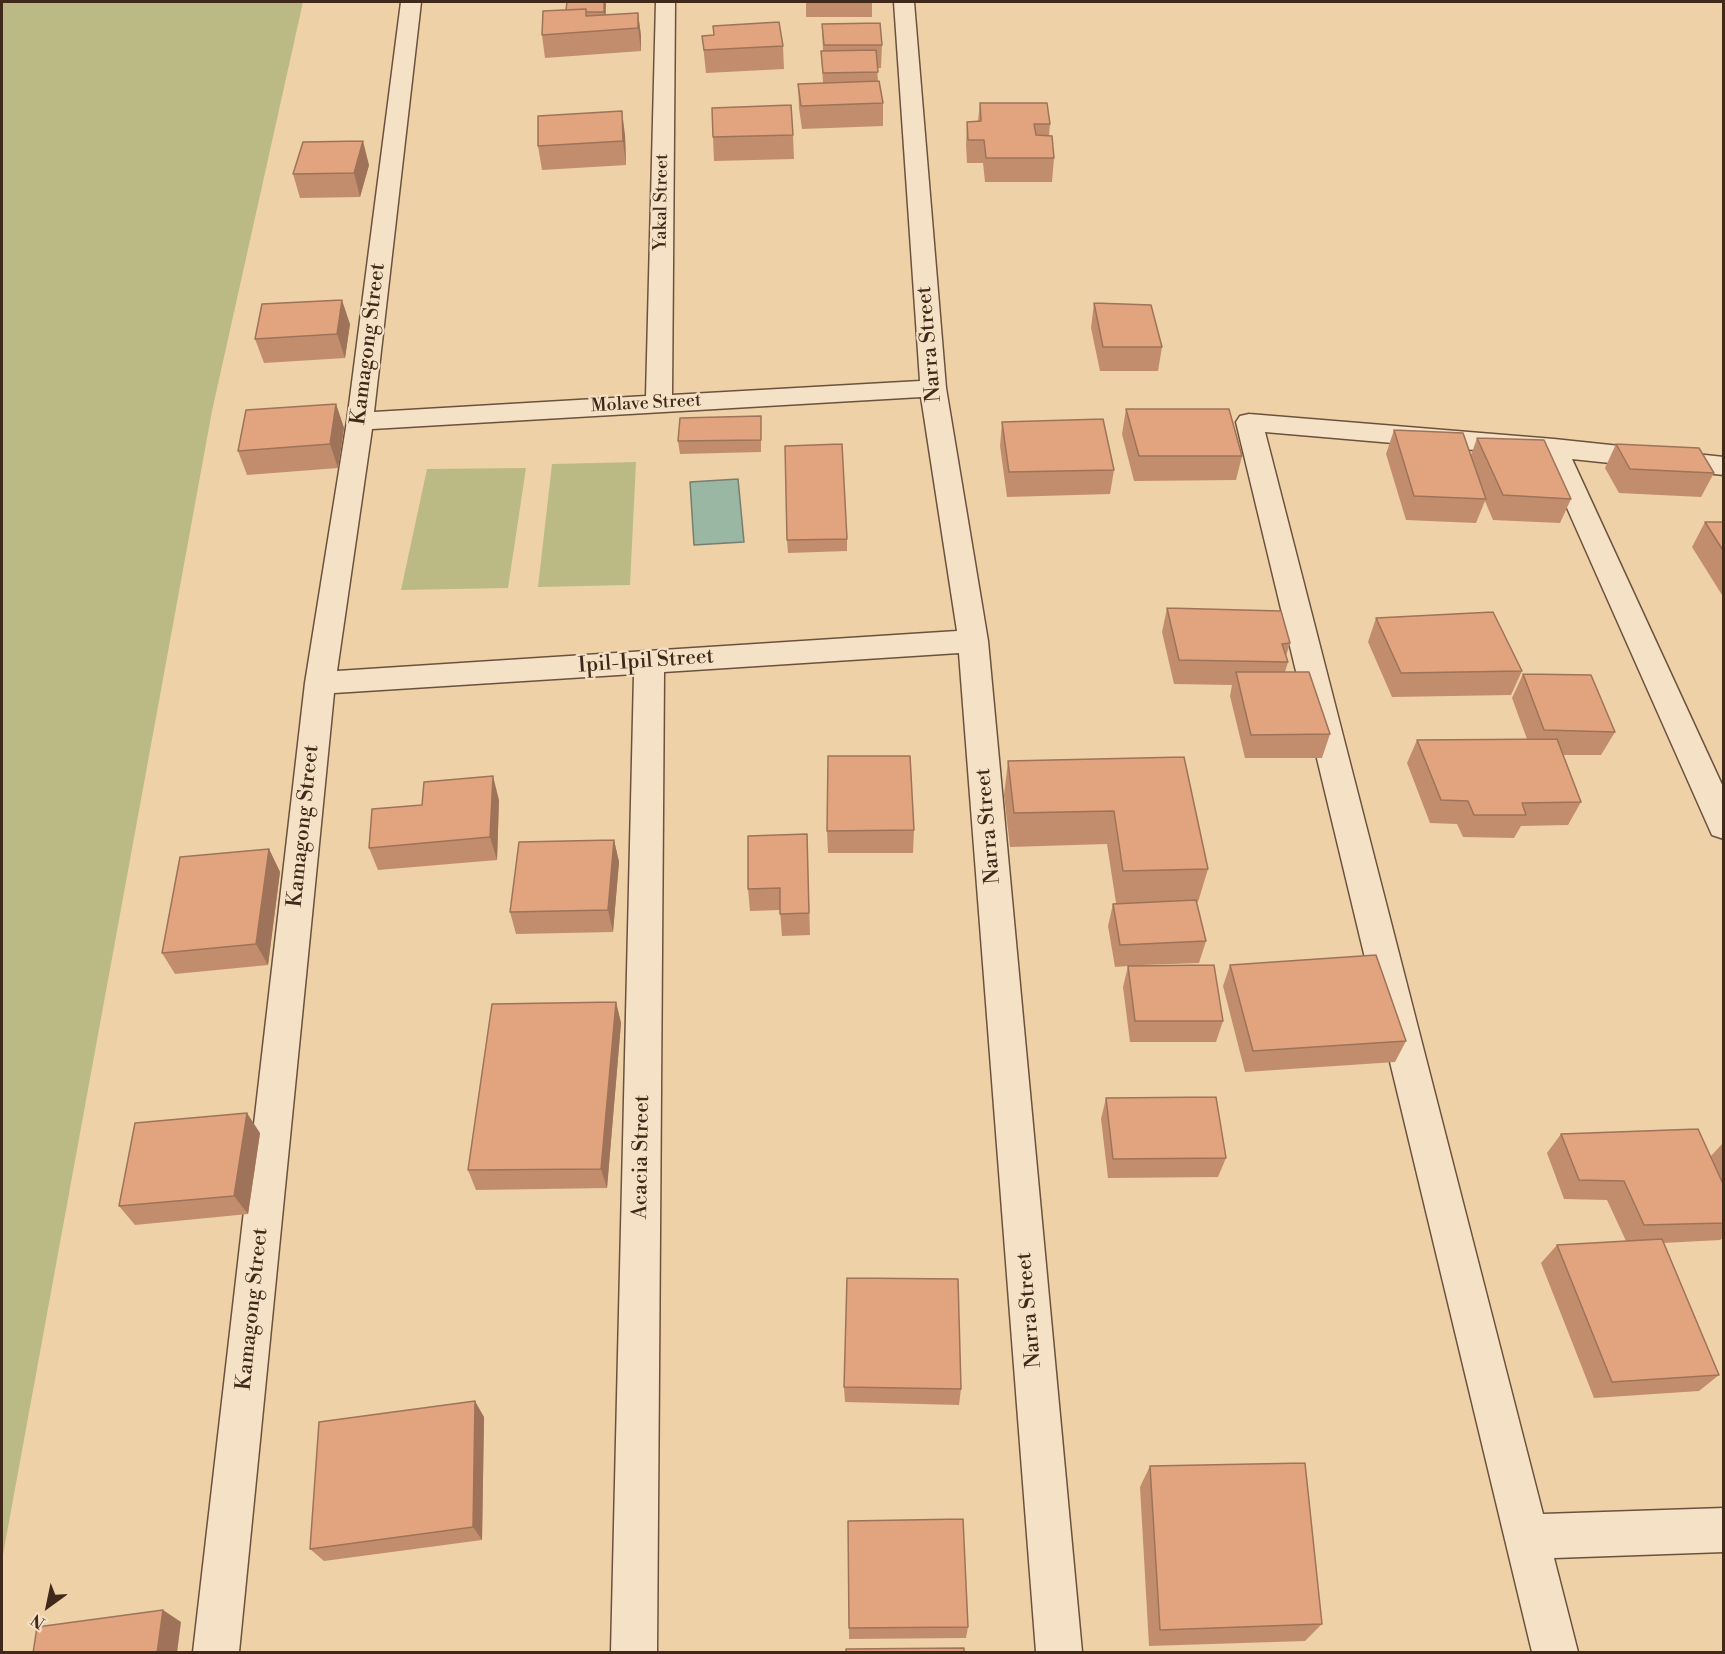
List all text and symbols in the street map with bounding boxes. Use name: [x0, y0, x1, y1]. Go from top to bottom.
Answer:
street label: Yakal Street: [650, 153, 674, 251]
street label: Kamagong Street: [347, 261, 391, 427]
street label: Narra Street: [912, 285, 948, 403]
street label: Molave Street: [590, 390, 702, 418]
street label: Ipil-Ipil Street: [577, 645, 715, 679]
street label: Kamagong Street: [283, 744, 325, 908]
street label: Narra Street: [971, 767, 1007, 885]
street label: Acacia Street: [628, 1095, 656, 1219]
street label: Kamagong Street: [232, 1227, 274, 1391]
street label: Narra Street: [1012, 1251, 1048, 1369]
north arrow: [18, 1576, 78, 1636]
text: N: [27, 1609, 49, 1633]

